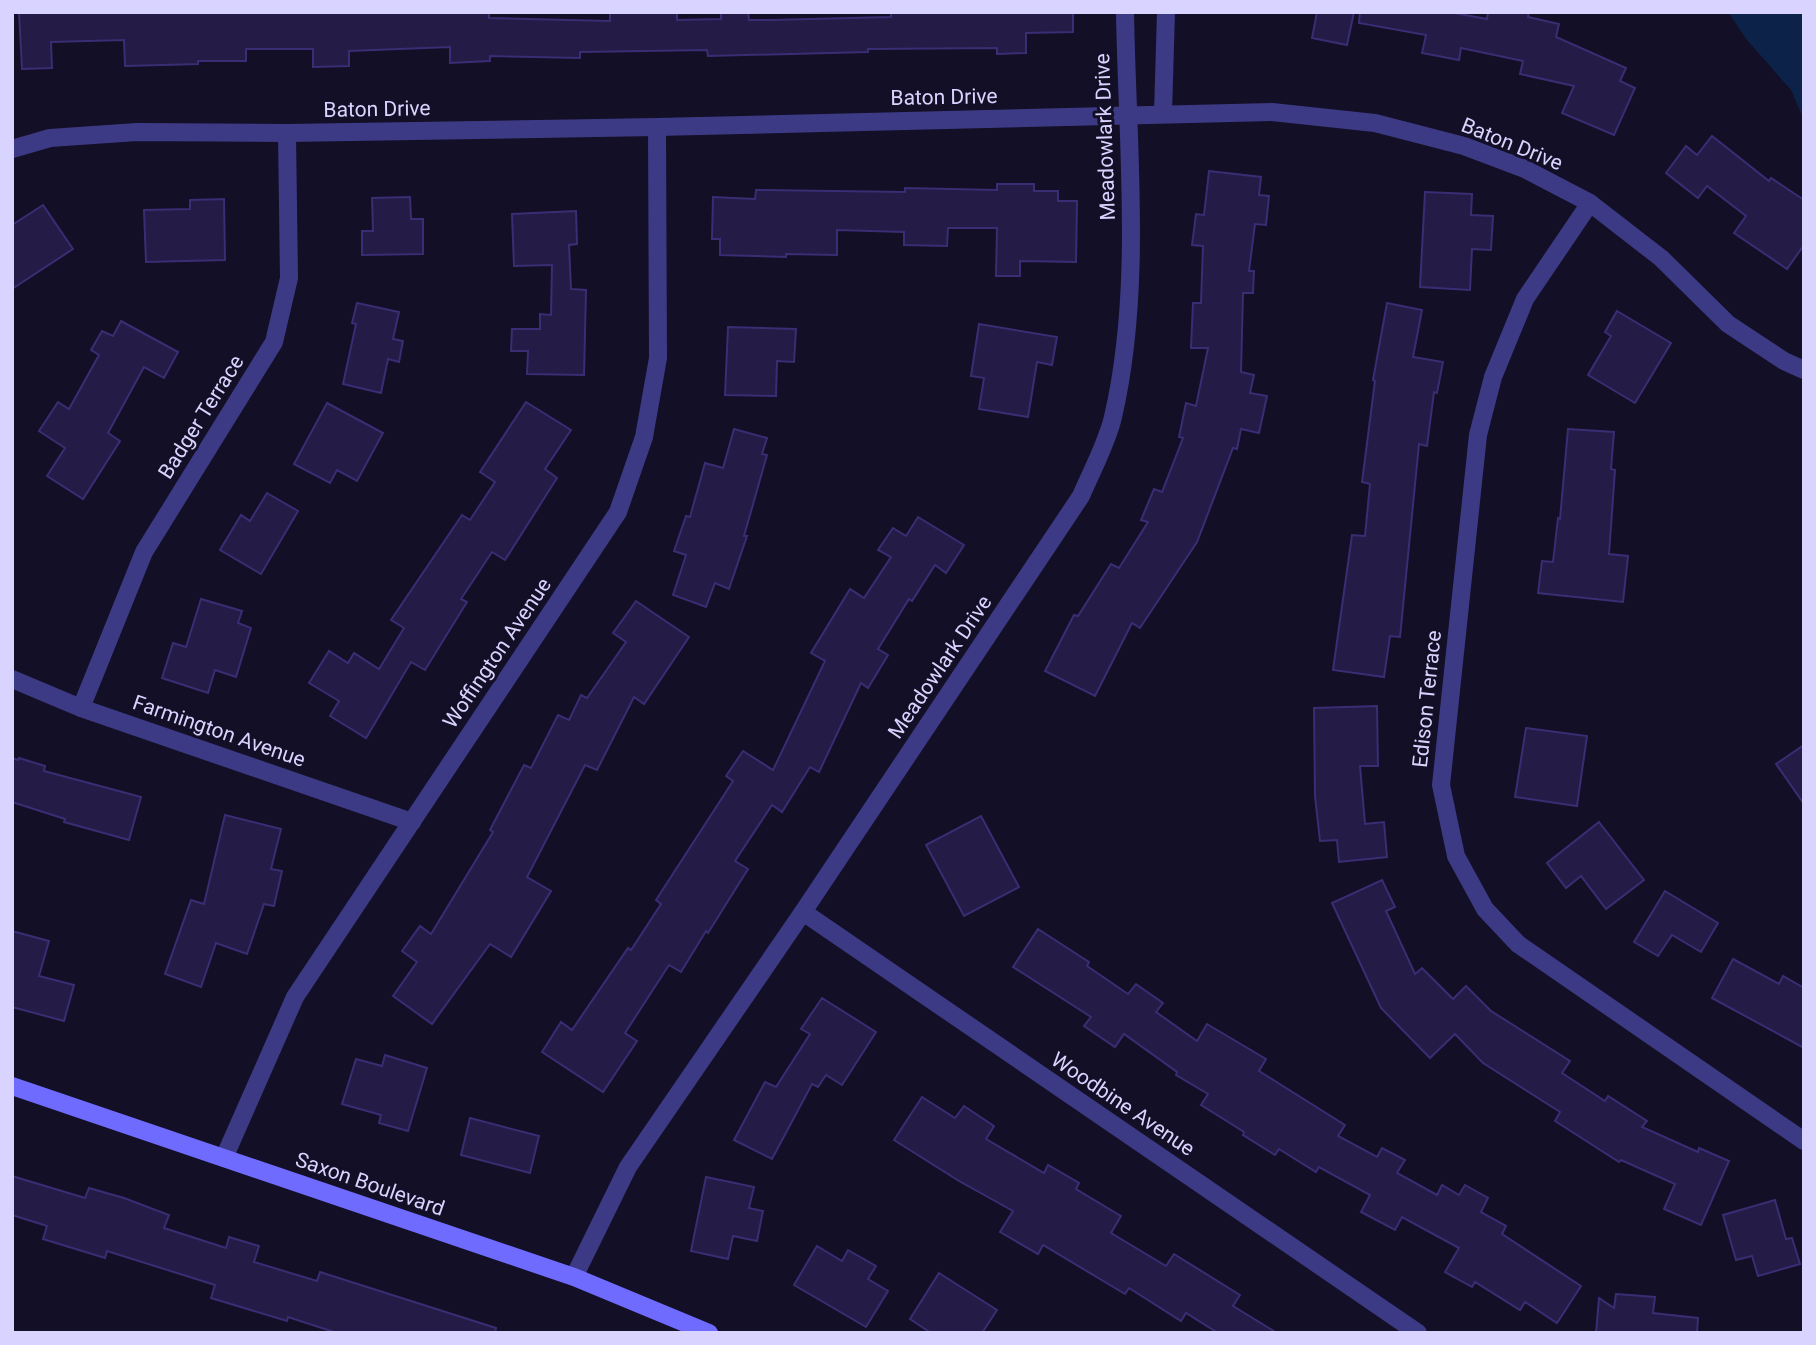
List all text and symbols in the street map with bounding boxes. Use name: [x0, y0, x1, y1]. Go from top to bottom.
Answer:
street label: Meadowlark Drive: [1090, 53, 1120, 221]
street label: Baton Drive: [890, 84, 998, 110]
street label: Baton Drive: [323, 96, 431, 122]
street label: Baton Drive: [1458, 113, 1566, 175]
street label: Badger Terrace: [153, 351, 249, 483]
street label: Woffington Avenue: [438, 573, 556, 733]
street label: Meadowlark Drive: [883, 591, 997, 743]
street label: Edison Terrace: [1408, 629, 1446, 769]
street label: Farmington Avenue: [130, 690, 308, 772]
street label: Woodbine Avenue: [1047, 1047, 1199, 1161]
street label: Saxon Boulevard: [292, 1147, 448, 1221]

